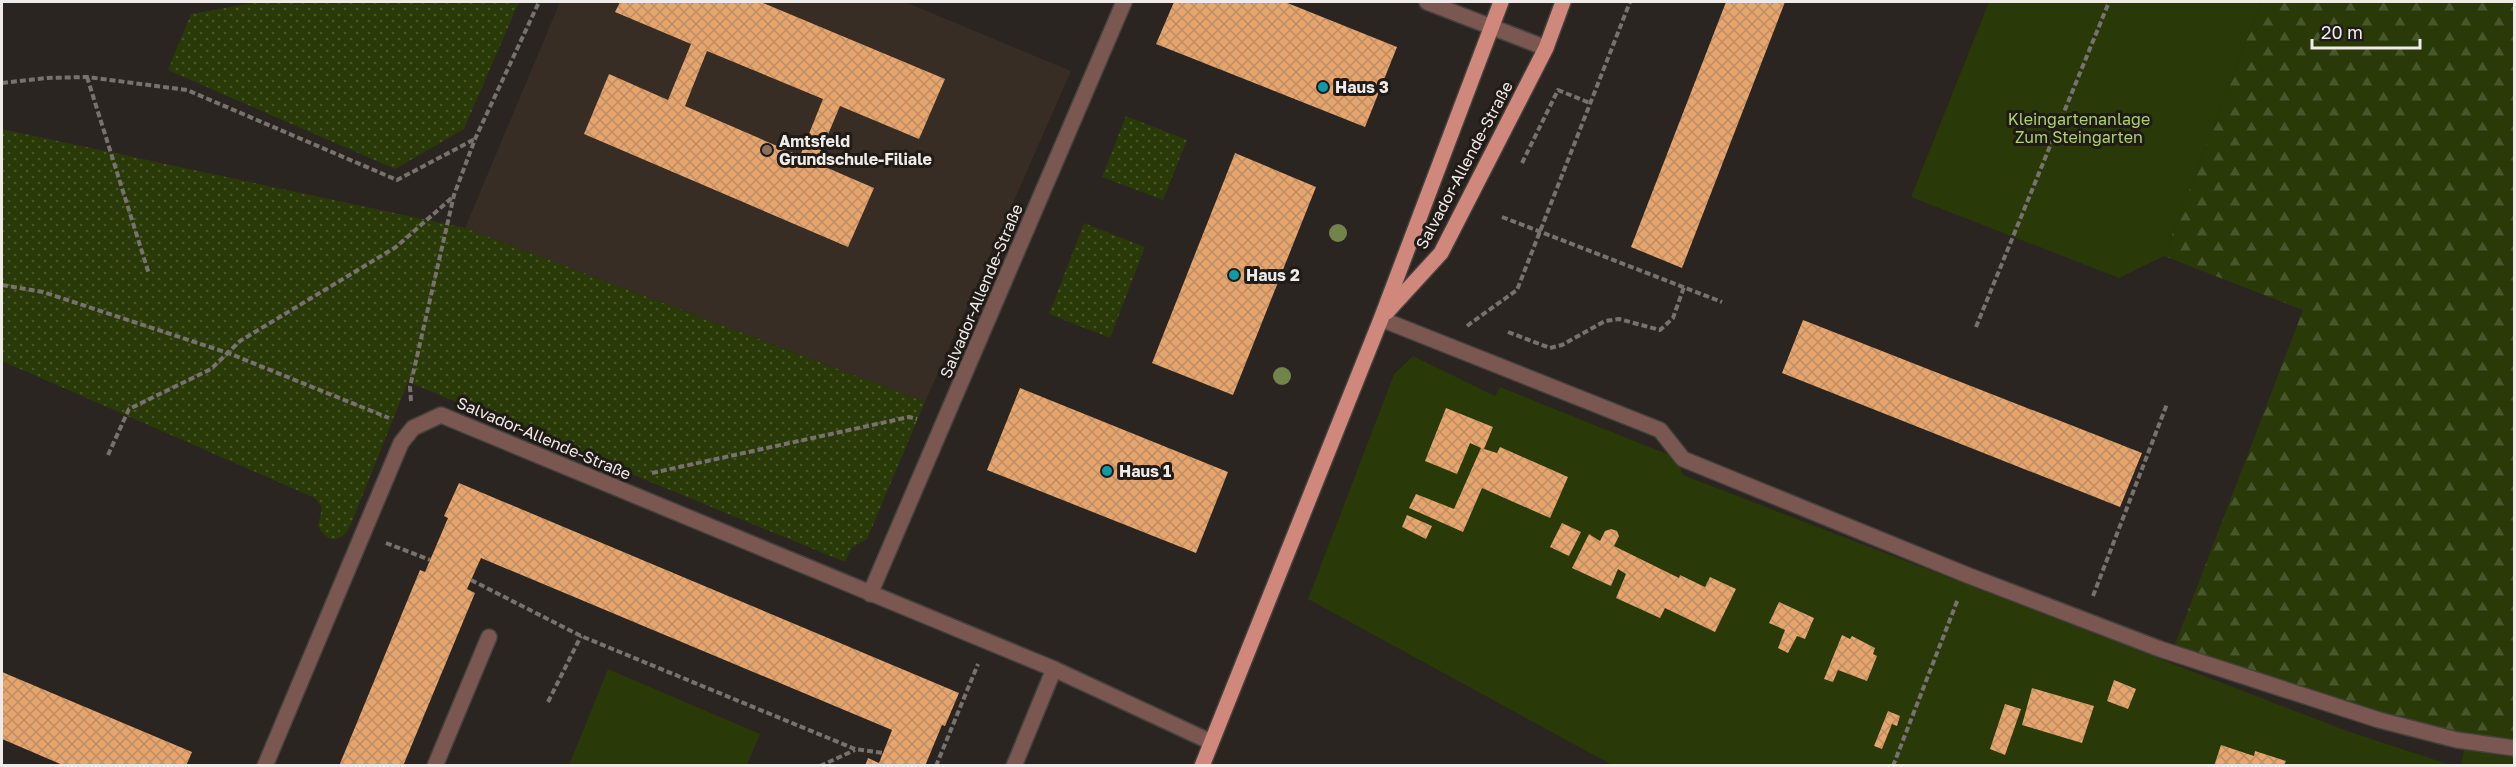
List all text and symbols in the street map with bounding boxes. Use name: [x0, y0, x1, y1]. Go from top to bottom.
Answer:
scale bar: [2312, 12, 2420, 50]
text: 20 m: [2321, 21, 2363, 43]
place label: Haus 3: [1335, 77, 1389, 97]
street label: Salvador-Allende-Straße: [1411, 78, 1517, 252]
marker: Haus 3: [1316, 80, 1330, 94]
park label: Kleingartenanlage Zum Steingarten: [2008, 109, 2150, 147]
place label: Amtsfeld Grundschule-Filiale: [779, 131, 932, 169]
marker: Amtsfeld Grundschule-Filiale: [760, 143, 774, 157]
street label: Salvador-Allende-Straße: [935, 201, 1027, 381]
place label: Haus 2: [1246, 265, 1300, 285]
marker: Haus 2: [1227, 268, 1241, 282]
street label: Salvador-Allende-Straße: [454, 392, 634, 484]
place label: Haus 1: [1119, 461, 1171, 481]
marker: Haus 1: [1100, 464, 1114, 478]

